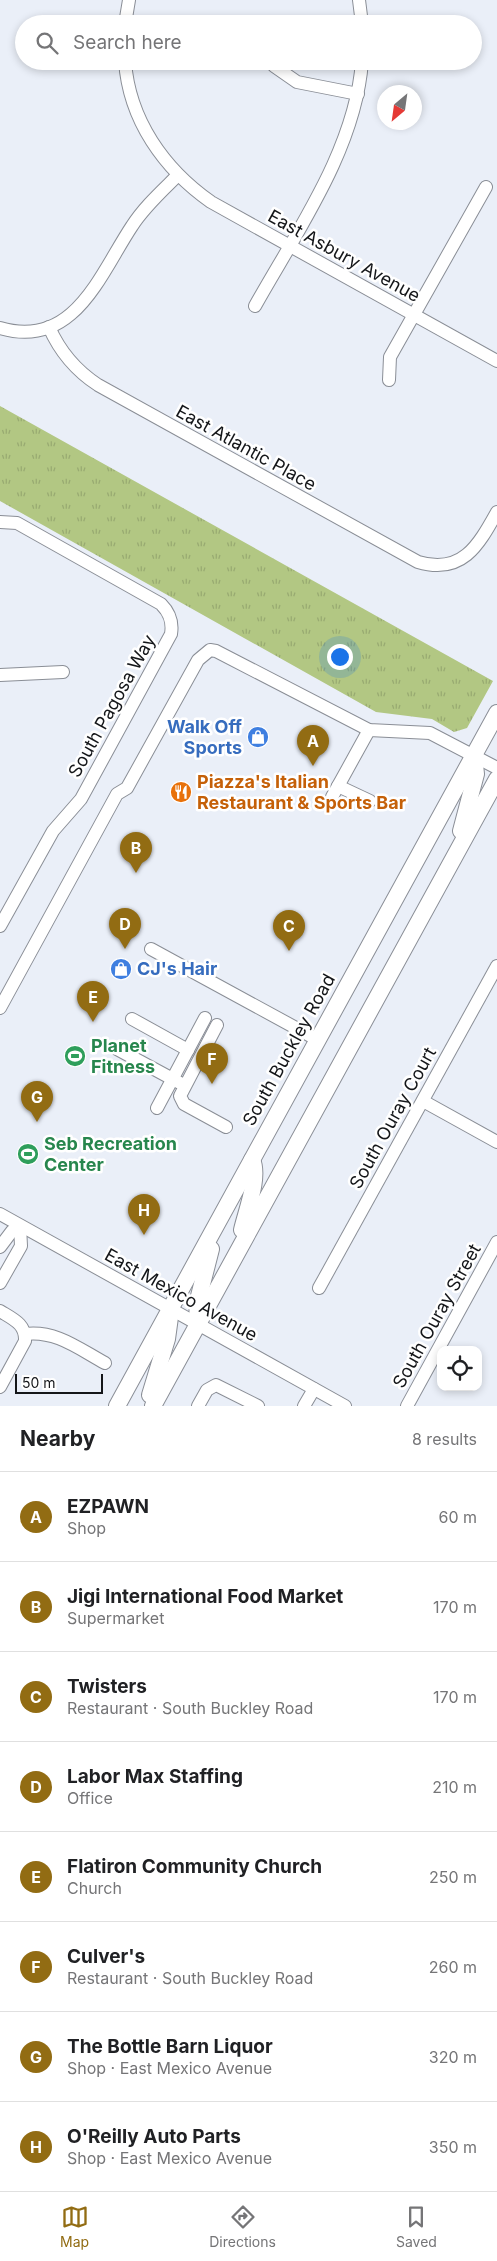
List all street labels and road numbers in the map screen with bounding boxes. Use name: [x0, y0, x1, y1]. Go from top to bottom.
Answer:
street label: East Asbury Avenue: [265, 205, 424, 306]
street label: East Atlantic Place: [173, 400, 320, 495]
street label: South Pagosa Way: [64, 631, 159, 781]
street label: South Buckley Road: [238, 970, 339, 1129]
street label: South Ouray Court: [345, 1043, 440, 1192]
street label: South Ouray Street: [388, 1240, 485, 1392]
street label: East Mexico Avenue: [101, 1244, 261, 1345]

